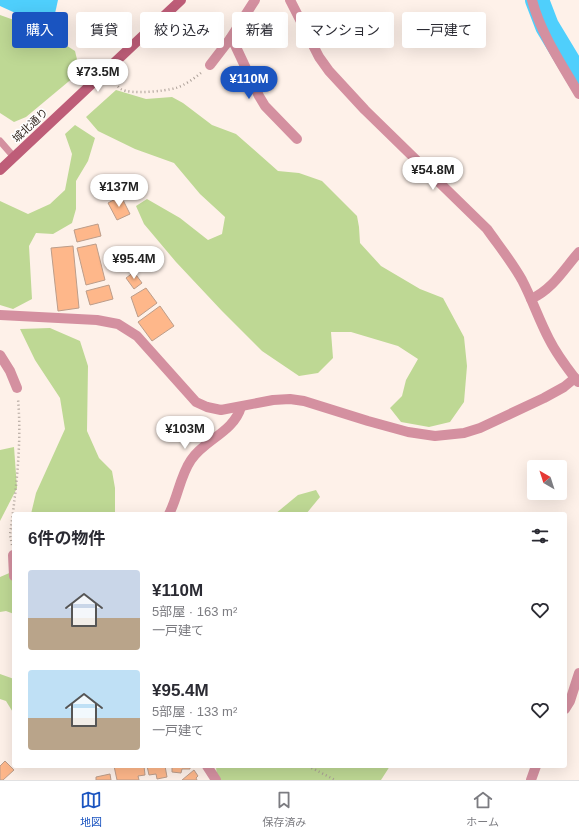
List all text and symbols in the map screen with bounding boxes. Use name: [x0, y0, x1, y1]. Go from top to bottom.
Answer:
chip: 購入: [12, 12, 68, 48]
chip: 賃貸: [76, 12, 132, 48]
chip: 絞り込み: [140, 12, 224, 48]
chip: 新着: [232, 12, 288, 48]
chip: マンション: [296, 12, 394, 48]
chip: 一戸建て: [402, 12, 486, 48]
pin: ¥73.5M: [65, 59, 131, 93]
text: ¥73.5M: [76, 64, 120, 79]
pin: ¥110M: [221, 66, 277, 100]
text: ¥110M: [229, 71, 269, 86]
street label: 城北通り: [10, 106, 50, 144]
pin: ¥54.8M: [400, 157, 466, 191]
text: ¥54.8M: [411, 162, 455, 177]
pin: ¥137M: [91, 174, 147, 208]
text: ¥137M: [99, 179, 139, 194]
pin: ¥95.4M: [101, 246, 167, 280]
text: ¥95.4M: [112, 251, 156, 266]
pin: ¥103M: [157, 416, 213, 450]
text: ¥103M: [165, 421, 205, 436]
north arrow: [527, 460, 567, 500]
map controls: [527, 460, 567, 500]
icon: filters: [529, 525, 551, 547]
text: 6件の物件: [28, 529, 105, 548]
text: ¥110M: [152, 581, 203, 600]
icon: home: [60, 586, 108, 634]
icon: heart: [529, 599, 551, 621]
text: 5部屋 · 163 m²: [152, 604, 237, 619]
text: 一戸建て: [152, 623, 204, 638]
text: ¥95.4M: [152, 681, 209, 700]
icon: home: [60, 686, 108, 734]
icon: heart: [529, 699, 551, 721]
text: 5部屋 · 133 m²: [152, 704, 237, 719]
text: 一戸建て: [152, 723, 204, 738]
tab: 地図: [80, 789, 102, 829]
tab: 保存済み: [262, 789, 306, 829]
tab: ホーム: [466, 789, 499, 829]

